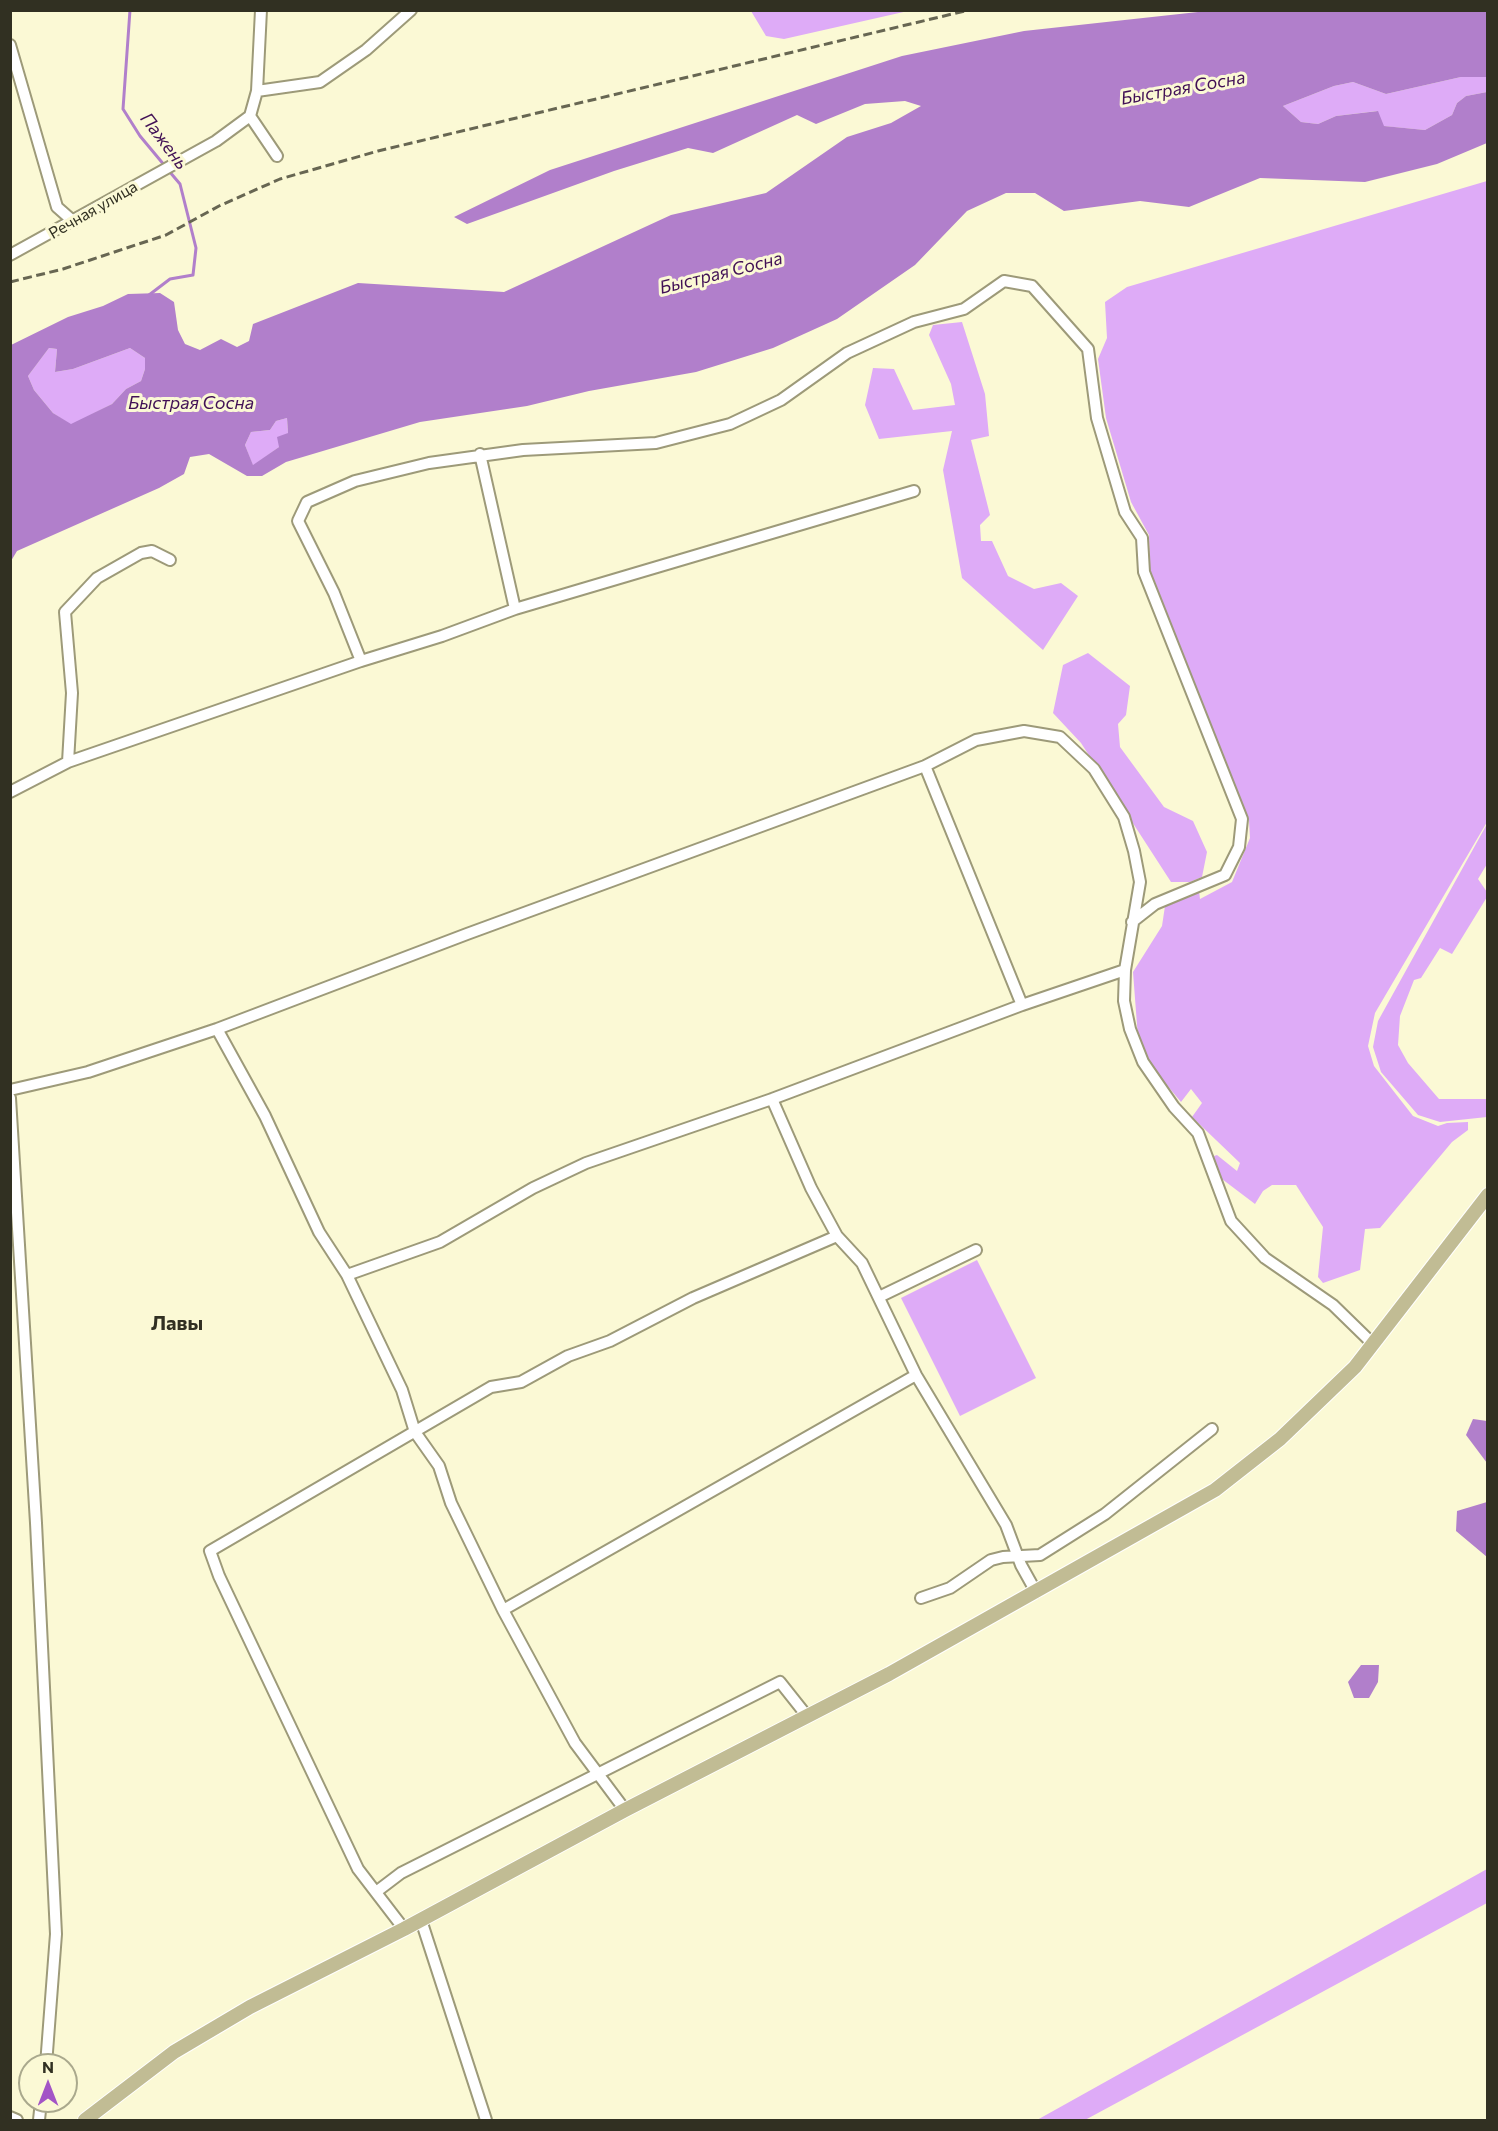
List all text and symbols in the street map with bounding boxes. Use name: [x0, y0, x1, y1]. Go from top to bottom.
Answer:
water label: Быстрая Сосна: [1119, 66, 1247, 110]
water label: Пажень: [136, 108, 192, 174]
street label: Речная улица: [45, 177, 141, 243]
water label: Быстрая Сосна: [657, 247, 785, 299]
water label: Быстрая Сосна: [128, 392, 254, 414]
district label: Лавы: [151, 1311, 203, 1335]
north arrow: [18, 2053, 78, 2113]
text: N: [42, 2057, 54, 2076]

